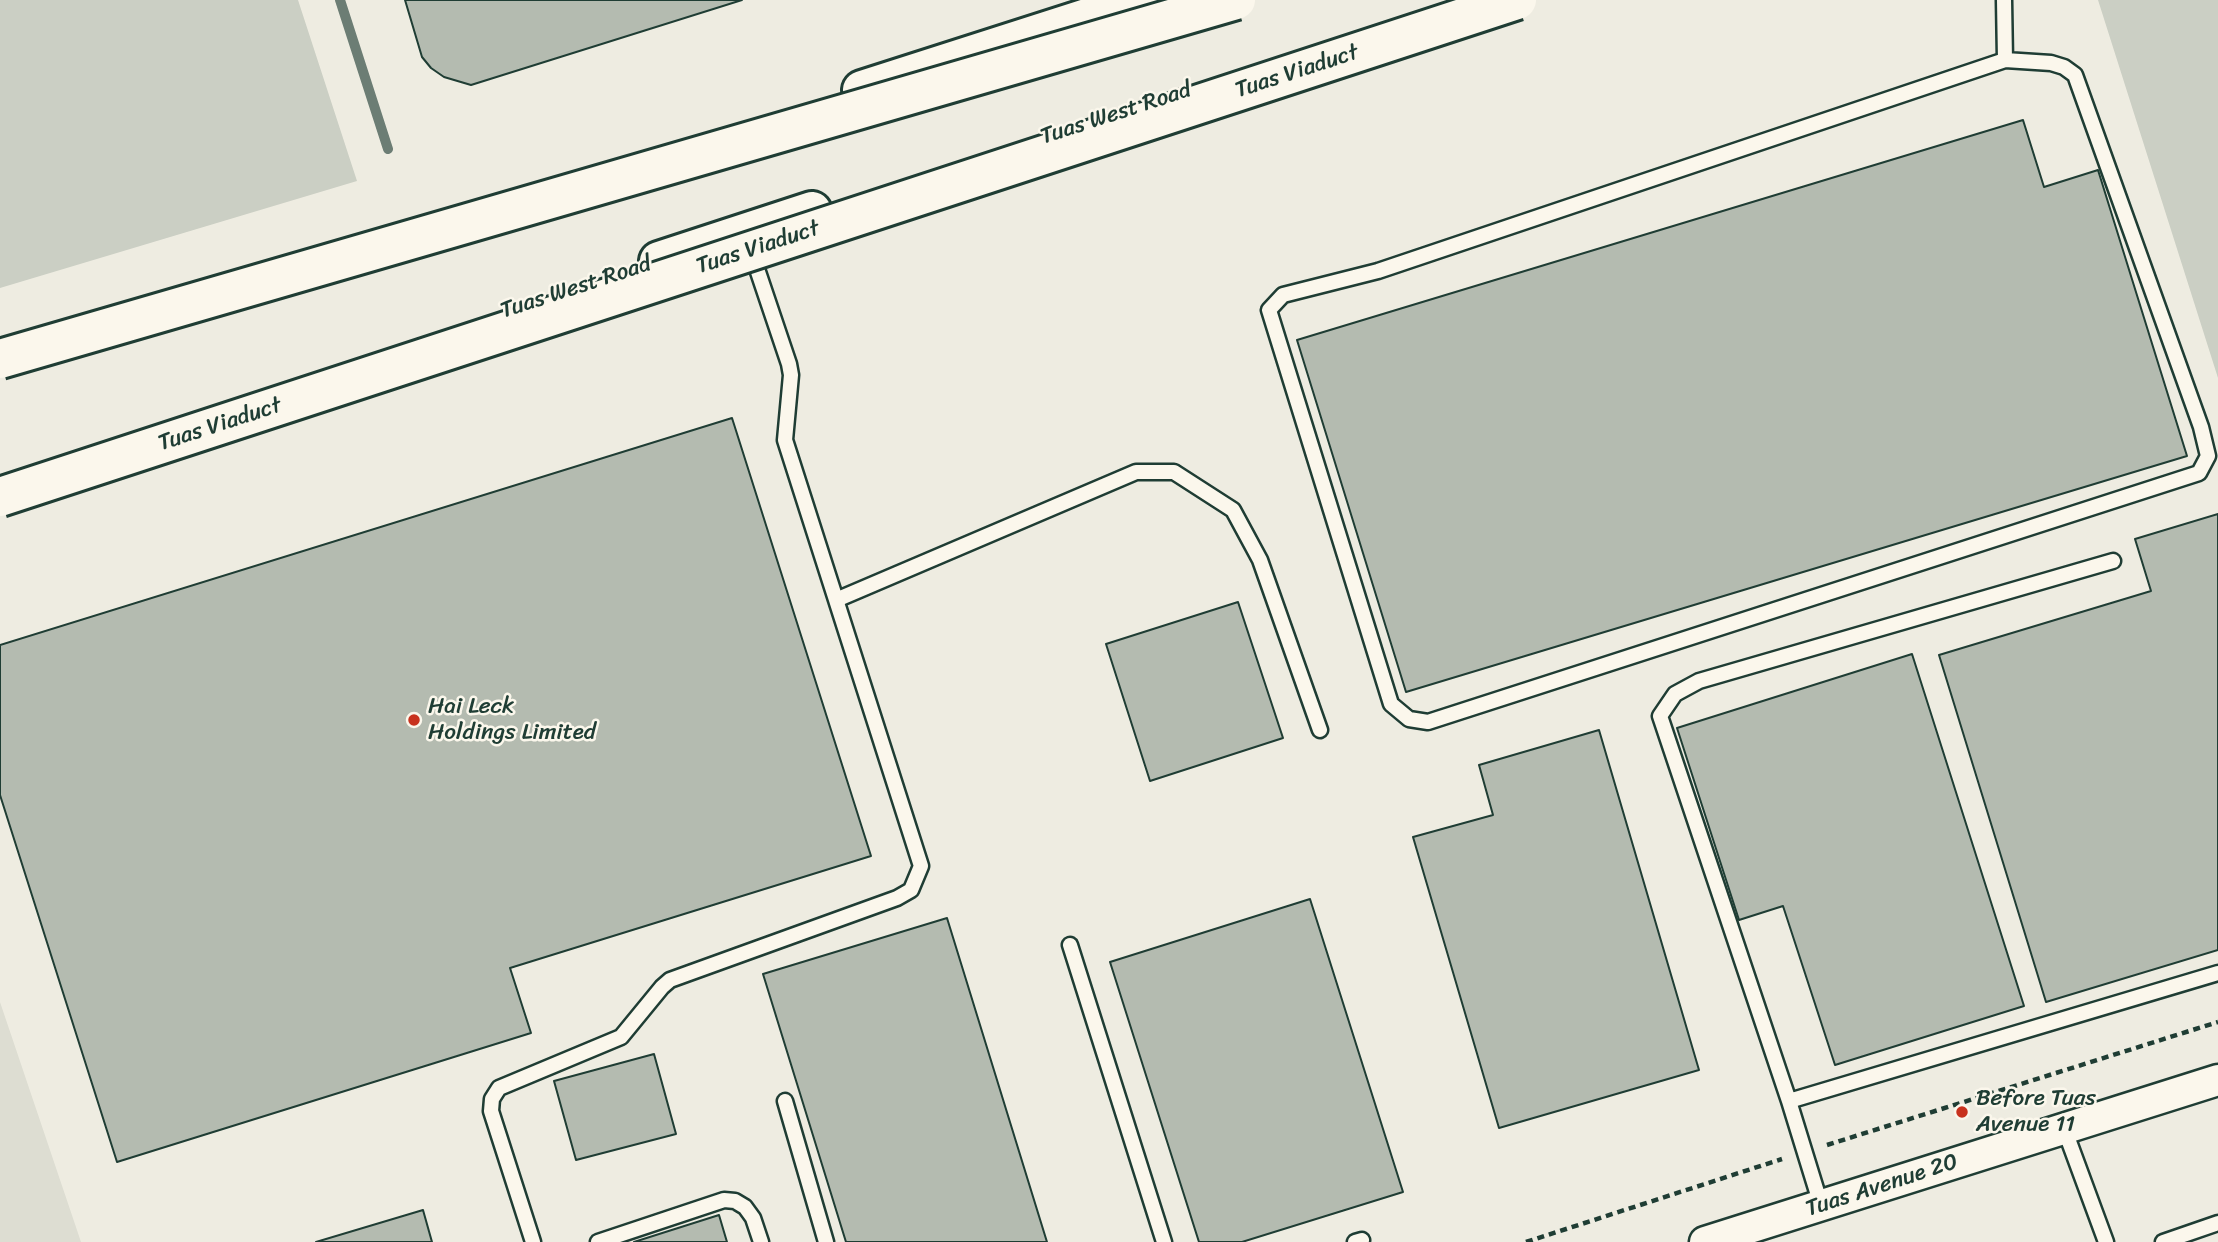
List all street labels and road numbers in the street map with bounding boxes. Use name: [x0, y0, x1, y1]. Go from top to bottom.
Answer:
street label: Tuas Viaduct: [1232, 39, 1362, 105]
street label: Tuas West Road: [1037, 77, 1195, 151]
street label: Tuas Viaduct: [693, 215, 823, 281]
street label: Tuas West Road: [497, 251, 655, 325]
street label: Tuas Viaduct: [155, 392, 285, 458]
street label: Tuas Avenue 20: [1802, 1148, 1962, 1224]

